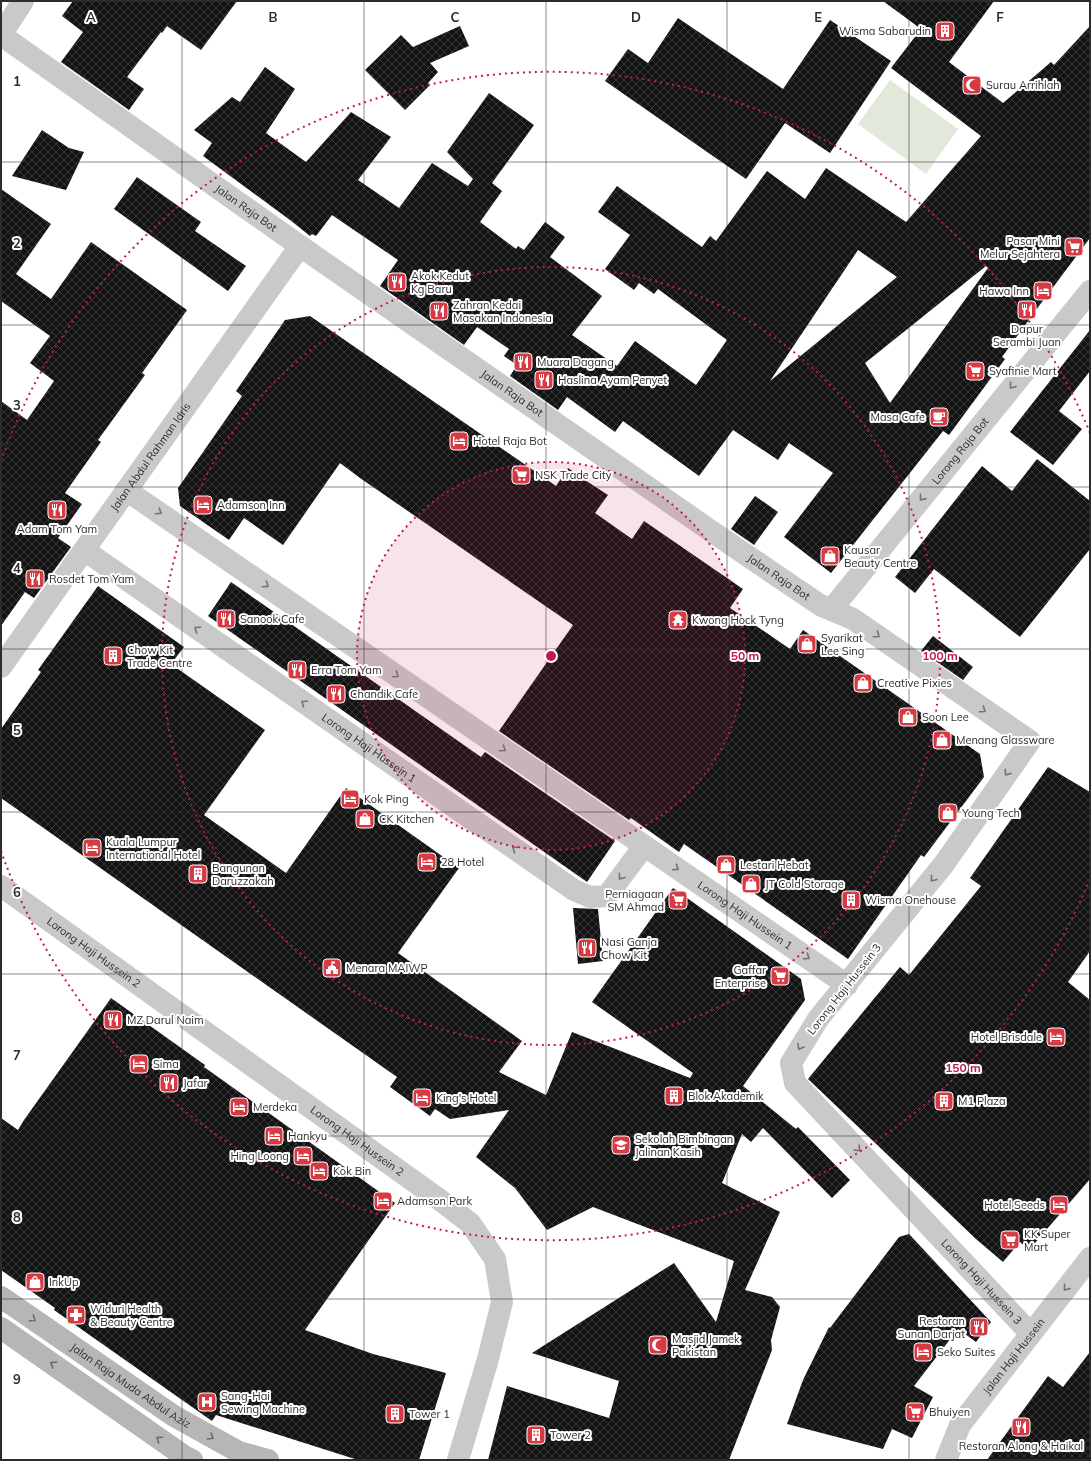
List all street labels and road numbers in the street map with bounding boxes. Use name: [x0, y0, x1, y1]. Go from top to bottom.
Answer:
street label: Jalan Raja Bot: [212, 181, 280, 235]
street label: Jalan Raja Bot: [478, 367, 546, 420]
street label: Jalan Abdul Rahman Idris: [107, 400, 194, 514]
street label: Lorong Raja Bot: [929, 414, 992, 487]
street label: Jalan Raja Bot: [745, 551, 813, 603]
street label: Lorong Haji Hussein 1: [319, 710, 419, 785]
street label: Lorong Haji Hussein 1: [695, 878, 795, 952]
street label: Lorong Haji Hussein 2: [44, 914, 144, 991]
street label: Lorong Haji Hussein 3: [804, 941, 884, 1037]
street label: Lorong Haji Hussein 2: [308, 1103, 407, 1179]
street label: Lorong Haji Hussein 3: [938, 1236, 1025, 1327]
street label: Jalan Haji Hussein: [980, 1315, 1048, 1397]
street label: Jalan Raja Muda Abdul Aziz: [68, 1340, 194, 1431]

